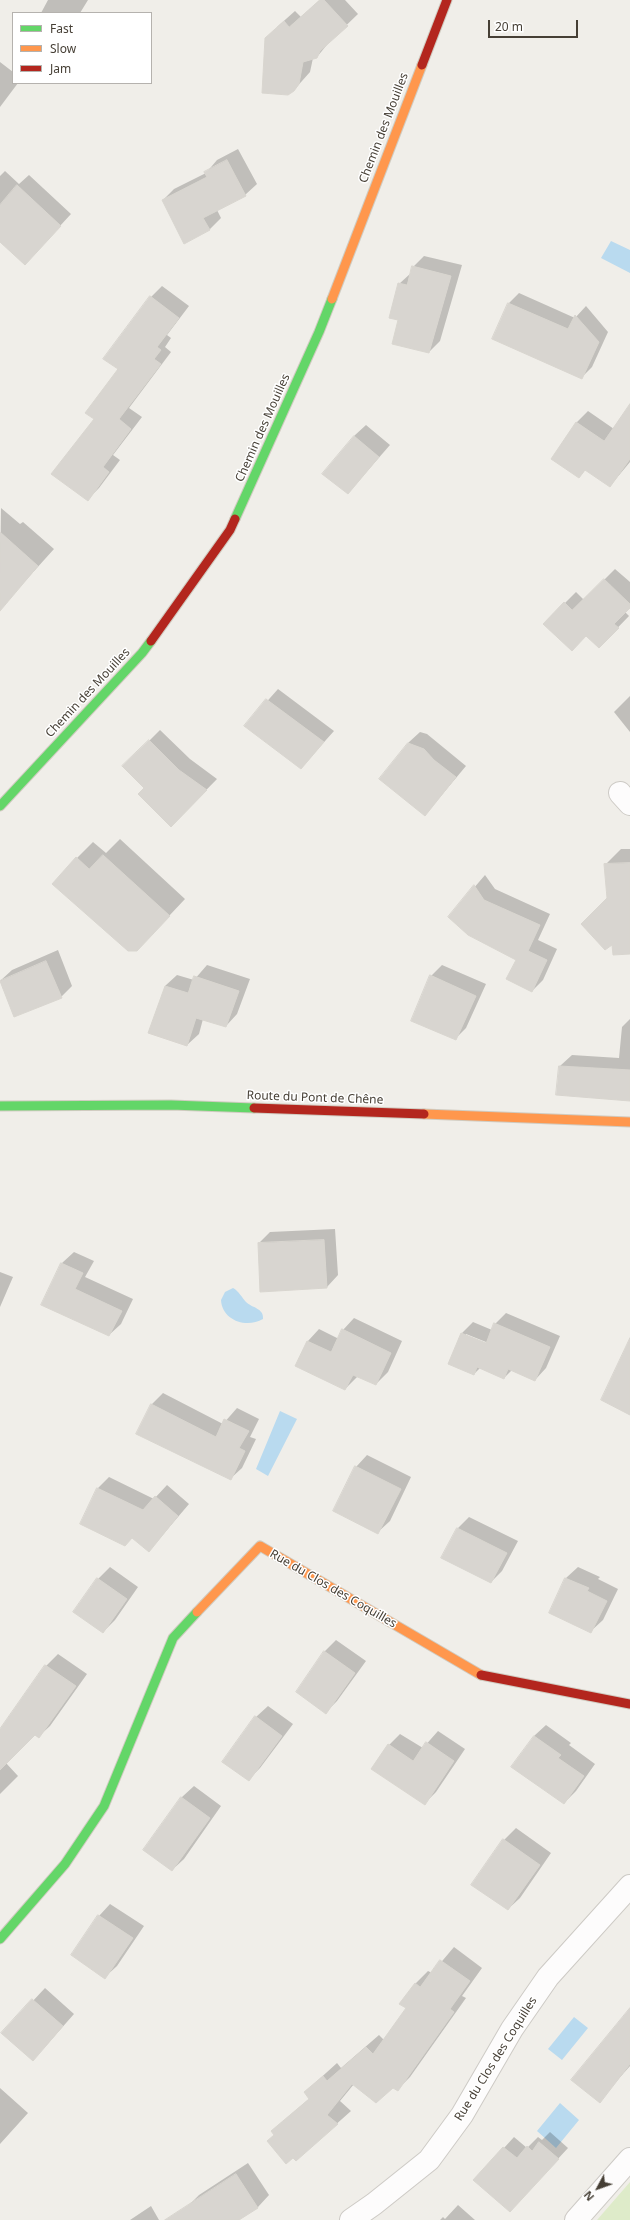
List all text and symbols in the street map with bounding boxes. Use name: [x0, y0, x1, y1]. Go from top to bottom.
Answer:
legend: [12, 12, 152, 84]
scale bar: [490, 12, 580, 38]
text: 20 m: [495, 18, 523, 35]
text: Fast: [50, 20, 73, 37]
text: Slow: [50, 40, 76, 57]
text: Jam: [50, 60, 71, 77]
street label: Chemin des Mouilles: [356, 71, 412, 185]
street label: Chemin des Mouilles: [233, 372, 293, 484]
street label: Chemin des Mouilles: [43, 645, 133, 741]
street label: Route du Pont de Chêne: [246, 1088, 384, 1108]
street label: Rue du Clos des Coquilles: [267, 1547, 399, 1631]
street label: Rue du Clos des Coquilles: [452, 1994, 540, 2124]
north arrow: [578, 2168, 618, 2208]
text: N: [580, 2188, 597, 2205]

